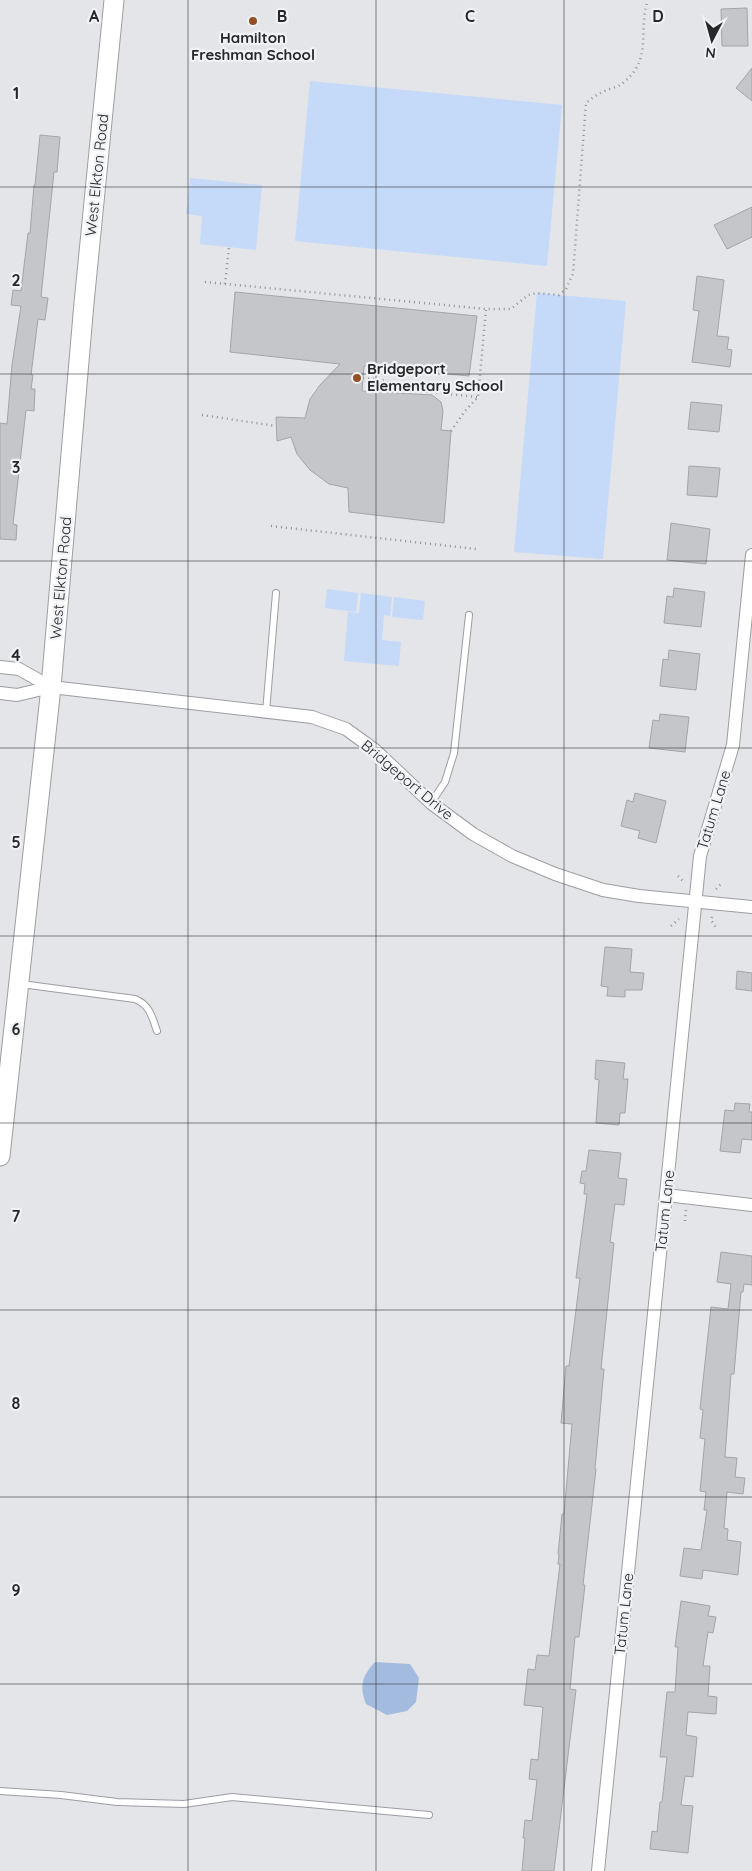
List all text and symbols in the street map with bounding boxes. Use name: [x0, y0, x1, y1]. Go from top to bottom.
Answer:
text: A: [89, 6, 100, 26]
text: B: [277, 6, 287, 26]
text: C: [465, 6, 475, 26]
text: D: [652, 6, 664, 26]
marker: Hamilton Freshman School: [247, 15, 259, 27]
north arrow: [687, 15, 737, 65]
place label: Hamilton Freshman School: [191, 28, 315, 64]
text: N: [705, 43, 717, 62]
text: 1: [13, 83, 19, 103]
street label: West Elkton Road: [81, 113, 112, 237]
text: 2: [11, 270, 21, 290]
place label: Bridgeport Elementary School: [367, 359, 503, 395]
marker: Bridgeport Elementary School: [351, 372, 363, 384]
text: 3: [12, 457, 20, 477]
street label: West Elkton Road: [46, 516, 75, 640]
text: 4: [11, 645, 21, 665]
street label: Bridgeport Drive: [357, 736, 457, 824]
street label: Tatum Lane: [692, 768, 735, 852]
text: 5: [11, 832, 21, 852]
text: 6: [12, 1019, 21, 1039]
street label: Tatum Lane: [651, 1169, 678, 1253]
text: 7: [12, 1206, 21, 1226]
text: 8: [12, 1393, 21, 1413]
street label: Tatum Lane: [610, 1572, 637, 1656]
text: 9: [11, 1580, 21, 1600]

